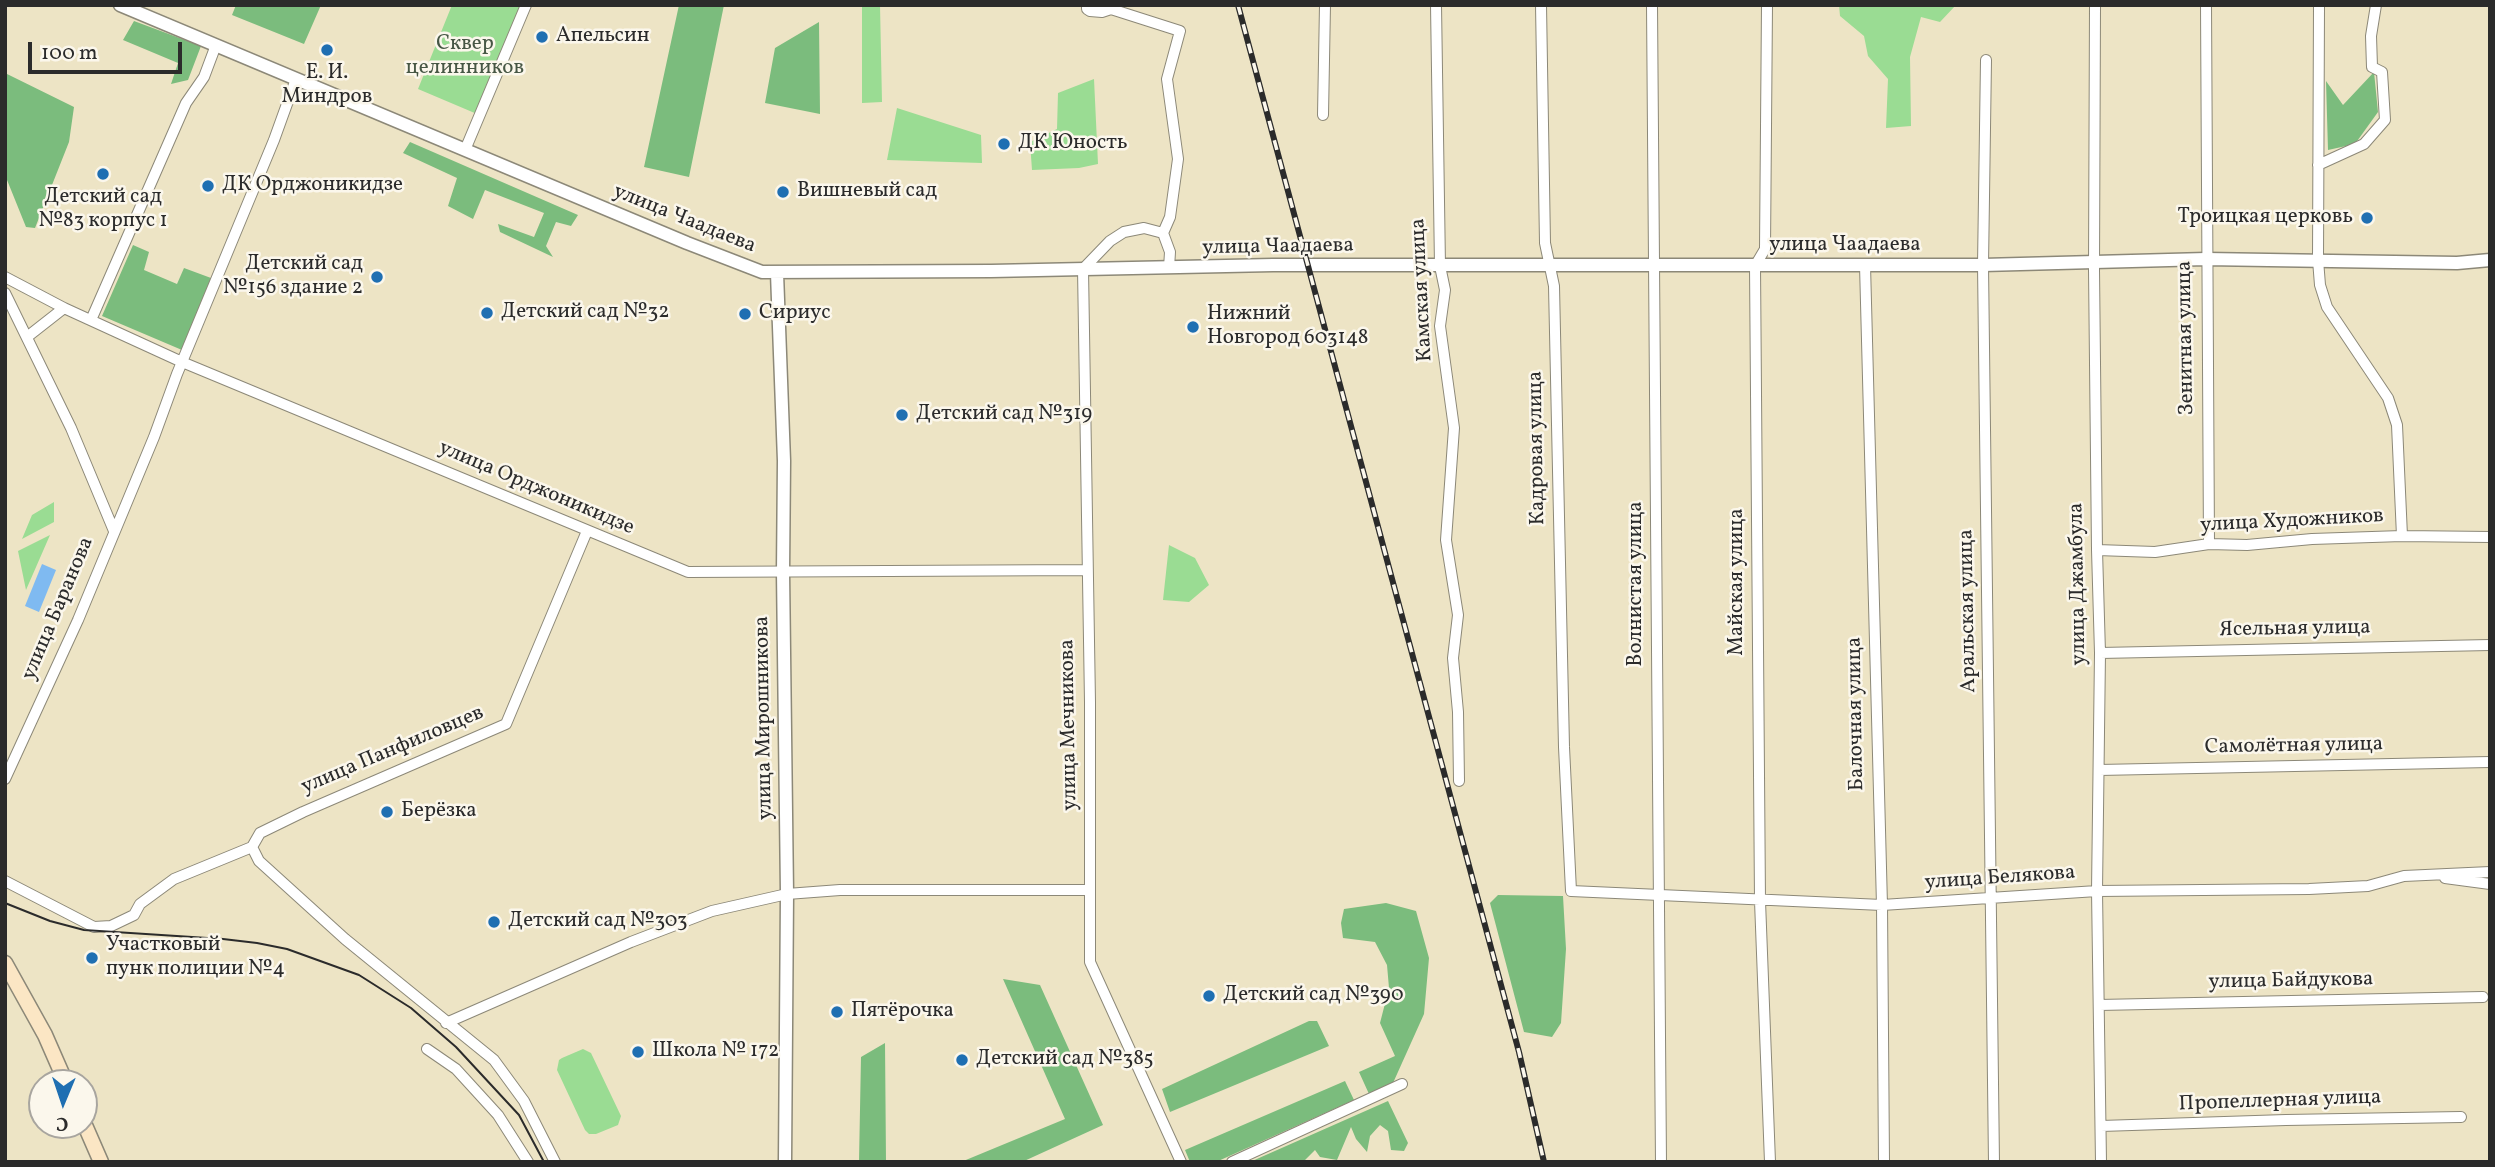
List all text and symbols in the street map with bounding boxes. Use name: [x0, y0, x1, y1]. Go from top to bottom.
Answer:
place label: Апельсин: [556, 24, 650, 50]
scale bar: [32, 28, 186, 72]
marker: Апельсин: [534, 29, 550, 45]
park label: Сквер целинников: [406, 32, 524, 82]
text: 100 m: [41, 39, 98, 68]
marker: Е. И. Миндров: [319, 42, 335, 58]
place label: Е. И. Миндров: [282, 61, 372, 111]
place label: ДК Юность: [1018, 131, 1128, 157]
marker: ДК Юность: [996, 136, 1012, 152]
marker: Детский сад №83 корпус 1: [95, 166, 111, 182]
place label: ДК Орджоникидзе: [222, 173, 403, 199]
marker: ДК Орджоникидзе: [200, 178, 216, 194]
place label: Вишневый сад: [797, 179, 937, 205]
street label: улица Чаадаева: [609, 180, 759, 260]
marker: Вишневый сад: [775, 184, 791, 200]
place label: Детский сад №83 корпус 1: [38, 185, 168, 235]
place label: Троицкая церковь: [2177, 205, 2353, 231]
marker: Троицкая церковь: [2359, 210, 2375, 226]
street label: Камская улица: [1407, 218, 1439, 362]
street label: улица Чаадаева: [1769, 233, 1921, 259]
street label: улица Чаадаева: [1202, 234, 1354, 262]
place label: Детский сад №156 здание 2: [223, 252, 363, 302]
street label: Зенитная улица: [2173, 260, 2201, 416]
marker: Детский сад №156 здание 2: [369, 269, 385, 285]
place label: Детский сад №32: [501, 300, 669, 326]
place label: Сириус: [759, 301, 831, 327]
place label: Нижний Новгород 603148: [1207, 302, 1368, 352]
marker: Детский сад №32: [479, 305, 495, 321]
marker: Сириус: [737, 306, 753, 322]
marker: Нижний Новгород 603148: [1185, 319, 1201, 335]
street label: Кадровая улица: [1524, 371, 1552, 525]
place label: Детский сад №319: [916, 402, 1092, 428]
marker: Детский сад №319: [894, 407, 910, 423]
street label: улица Орджоникидзе: [434, 436, 638, 542]
street label: Волнистая улица: [1624, 501, 1650, 667]
street label: улица Джамбула: [2065, 502, 2093, 666]
street label: улица Художников: [2200, 505, 2384, 539]
street label: Майская улица: [1725, 508, 1751, 656]
street label: Аральская улица: [1955, 529, 1983, 693]
street label: улица Баранова: [18, 534, 100, 684]
street label: улица Мирошникова: [751, 616, 779, 820]
street label: Ясельная улица: [2219, 616, 2371, 644]
street label: Балочная улица: [1843, 637, 1871, 791]
street label: улица Мечникова: [1056, 639, 1084, 811]
street label: улица Панфиловцев: [298, 701, 488, 801]
street label: Самолётная улица: [2205, 733, 2383, 761]
place label: Берёзка: [401, 799, 477, 825]
marker: Берёзка: [379, 804, 395, 820]
street label: улица Белякова: [1924, 861, 2076, 897]
place label: Детский сад №303: [508, 909, 688, 935]
marker: Детский сад №303: [486, 914, 502, 930]
place label: Участковый пунк полиции №4: [106, 933, 285, 983]
marker: Участковый пунк полиции №4: [84, 950, 100, 966]
street label: улица Байдукова: [2208, 968, 2374, 996]
place label: Детский сад №390: [1223, 983, 1404, 1009]
marker: Детский сад №390: [1201, 988, 1217, 1004]
place label: Пятёрочка: [851, 999, 954, 1025]
marker: Пятёрочка: [829, 1004, 845, 1020]
place label: Школа № 172: [652, 1039, 779, 1065]
marker: Школа № 172: [630, 1044, 646, 1060]
place label: Детский сад №385: [976, 1047, 1154, 1073]
marker: Детский сад №385: [954, 1052, 970, 1068]
north arrow: [28, 1069, 98, 1139]
street label: Пропеллерная улица: [2178, 1086, 2382, 1118]
text: С: [56, 1110, 69, 1136]

